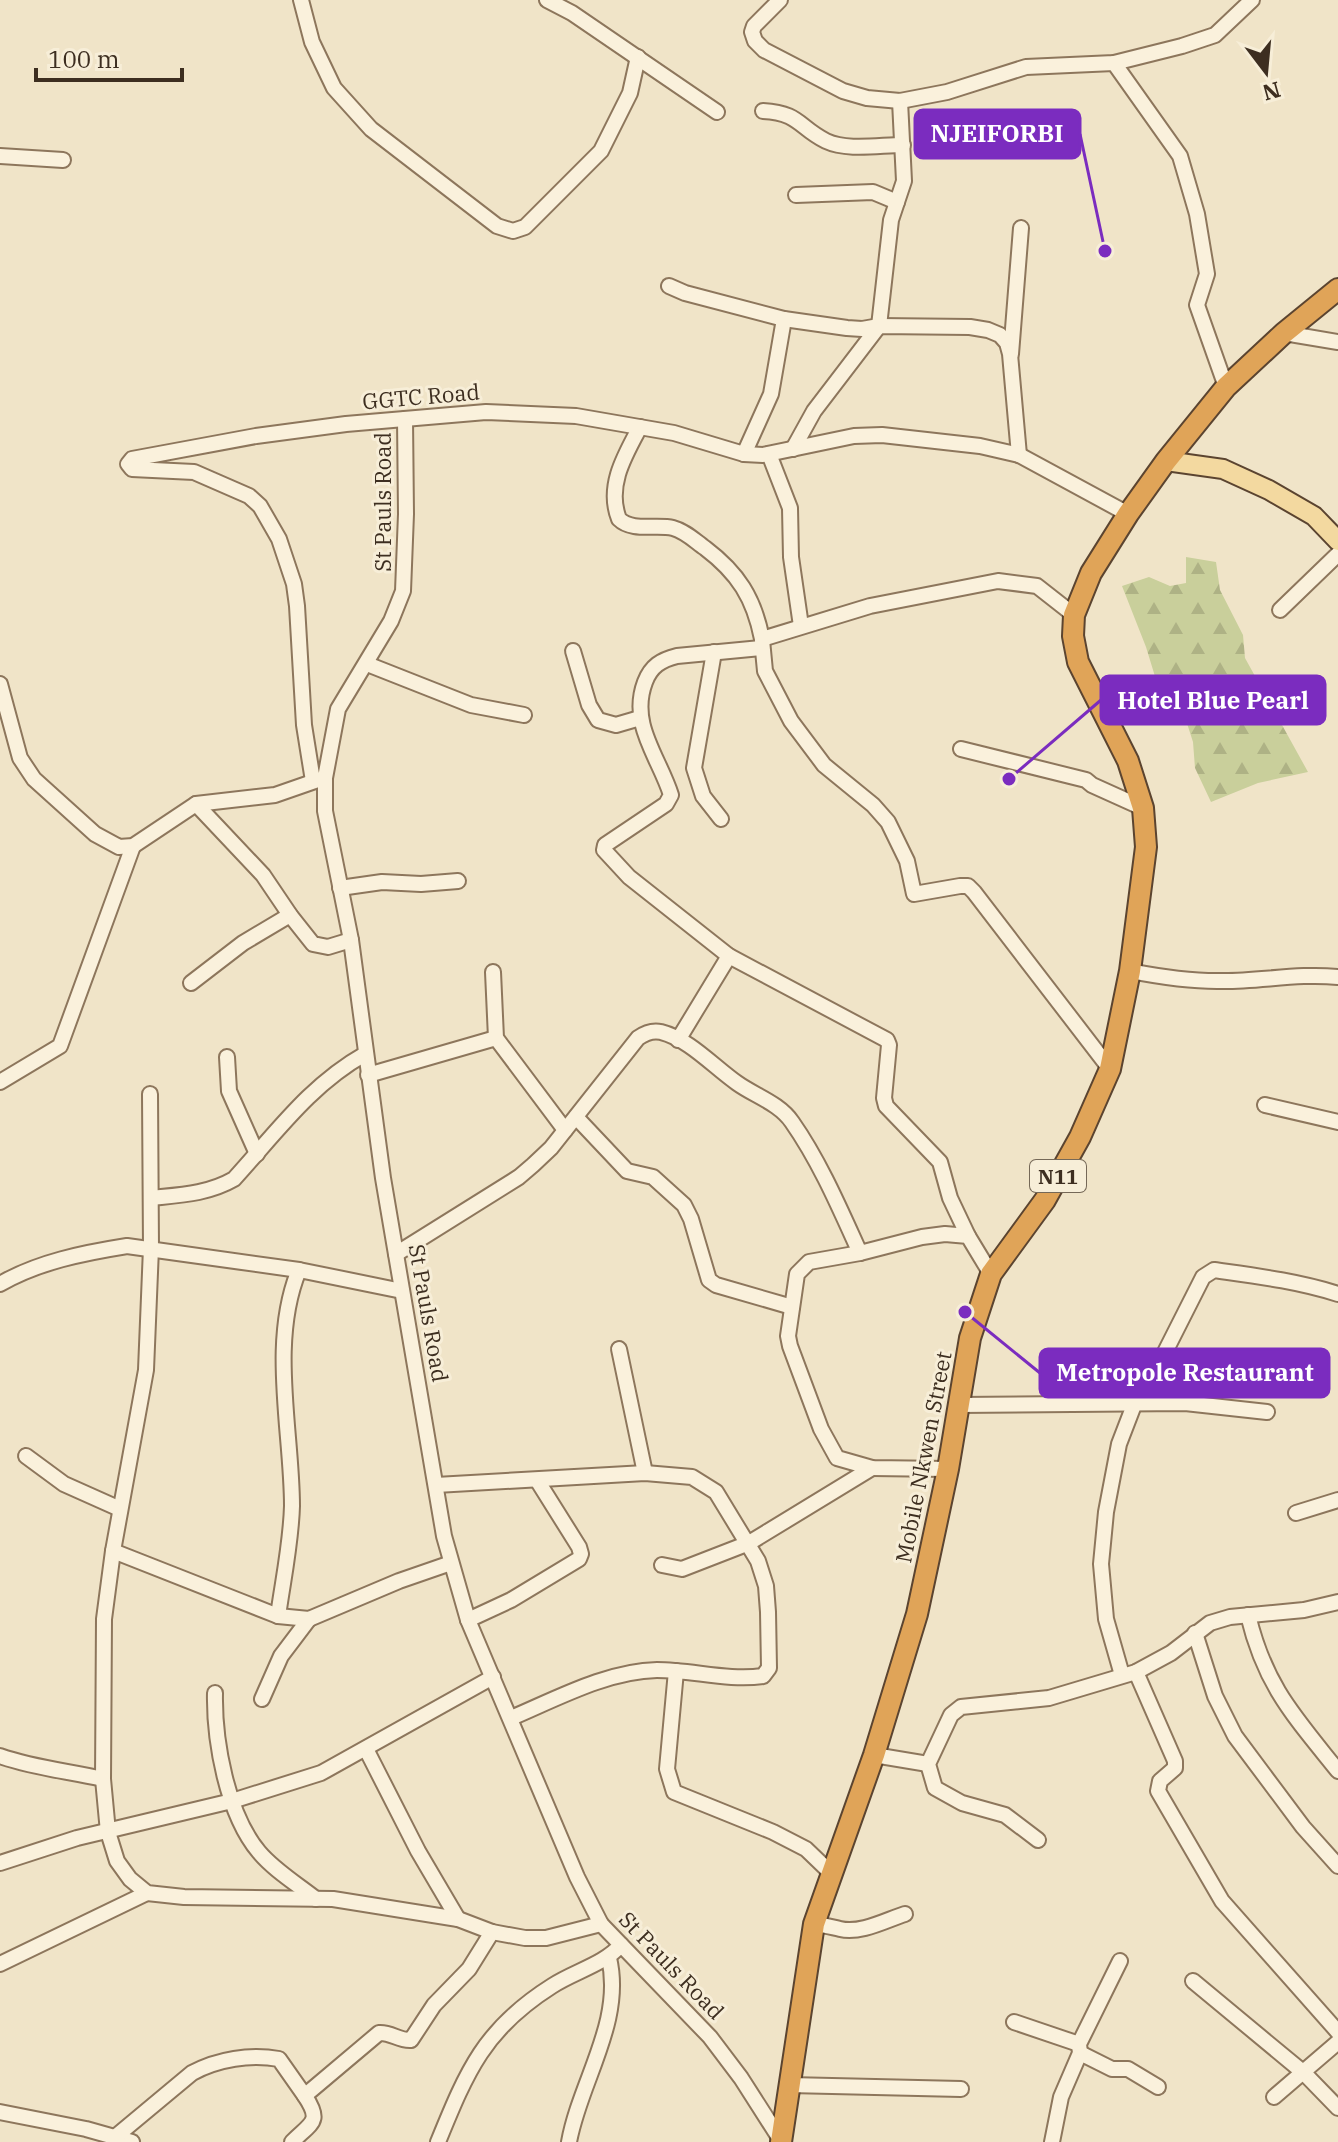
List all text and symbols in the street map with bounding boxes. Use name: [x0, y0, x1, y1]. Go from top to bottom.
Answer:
scale bar: [36, 32, 182, 82]
north arrow: [1226, 32, 1306, 112]
text: 100 m: [48, 43, 120, 75]
text: N: [1259, 75, 1284, 108]
callout: NJEIFORBI: [915, 110, 1080, 158]
text: NJEIFORBI: [931, 117, 1063, 149]
street label: GGTC Road: [361, 376, 481, 416]
street label: St Pauls Road: [368, 432, 397, 572]
callout: Hotel Blue Pearl: [1101, 676, 1325, 724]
text: Hotel Blue Pearl: [1117, 684, 1309, 716]
road number: N11: [1030, 1160, 1086, 1192]
street label: St Pauls Road: [403, 1242, 455, 1384]
street label: Mobile Nkwen Street: [888, 1349, 958, 1565]
callout: Metropole Restaurant: [1040, 1349, 1329, 1397]
text: Metropole Restaurant: [1056, 1356, 1314, 1388]
street label: St Pauls Road: [613, 1905, 731, 2025]

